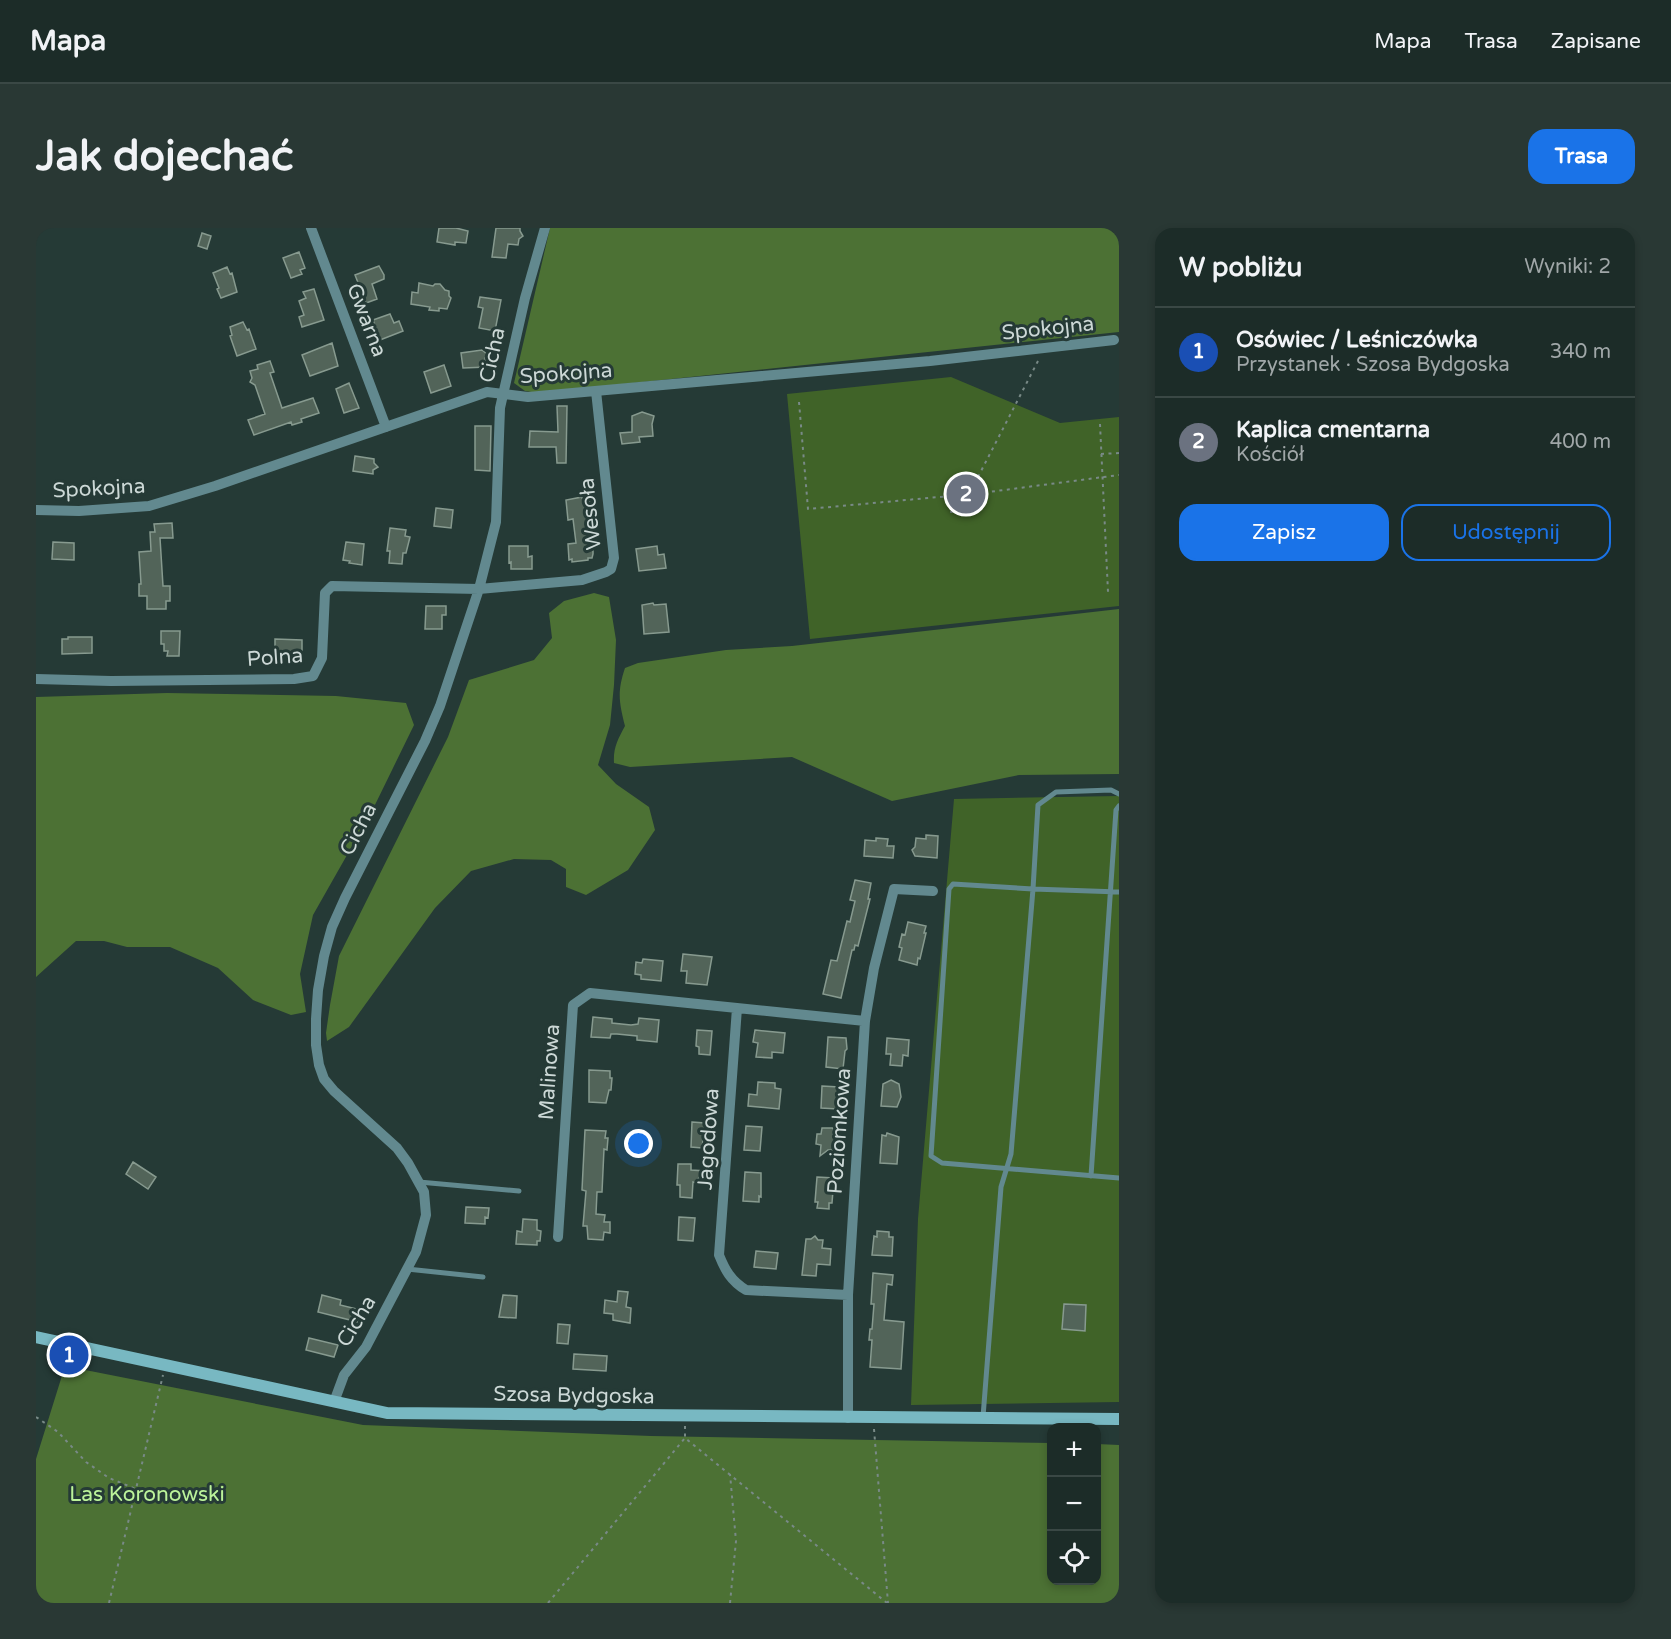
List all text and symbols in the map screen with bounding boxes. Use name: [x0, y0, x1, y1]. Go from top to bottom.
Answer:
text: Mapa: [30, 24, 106, 58]
text: Mapa: [1374, 29, 1431, 54]
text: Trasa: [1464, 29, 1518, 54]
text: Zapisane: [1551, 29, 1641, 54]
button: Trasa: [1528, 129, 1635, 184]
text: Jak dojechać: [36, 131, 293, 182]
text: W pobliżu: [1179, 252, 1302, 283]
text: Wyniki: 2: [1524, 255, 1611, 279]
street label: Gwarna: [341, 280, 392, 361]
street label: Spokojna: [1001, 311, 1095, 346]
street label: Cicha: [474, 325, 510, 385]
text: Osówiec / Leśniczówka: [1236, 327, 1478, 353]
text: 1: [1192, 340, 1205, 364]
text: 340 m: [1550, 340, 1611, 364]
text: Przystanek · Szosa Bydgoska: [1236, 353, 1510, 377]
street label: Spokojna: [519, 358, 613, 389]
text: Kaplica cmentarna: [1236, 417, 1430, 443]
text: 2: [1192, 430, 1205, 454]
text: 400 m: [1550, 430, 1611, 454]
text: Kościół: [1236, 443, 1304, 467]
pin: 2: [946, 472, 986, 516]
street label: Spokojna: [52, 474, 146, 503]
street label: Wesoła: [574, 477, 607, 551]
button: Zapisz: [1179, 504, 1389, 561]
button: Udostępnij: [1401, 504, 1611, 561]
street label: Polna: [246, 643, 304, 672]
street label: Cicha: [335, 799, 382, 860]
street label: Malinowa: [534, 1023, 565, 1121]
street label: Poziomkowa: [823, 1067, 856, 1195]
street label: Jagodowa: [692, 1087, 725, 1191]
your location: [624, 1129, 653, 1158]
street label: Cicha: [331, 1291, 381, 1352]
pin: 1: [50, 1332, 88, 1378]
street label: Szosa Bydgoska: [493, 1382, 655, 1409]
map controls: [1047, 1423, 1101, 1585]
button: +: [1047, 1423, 1101, 1477]
button: −: [1047, 1477, 1101, 1531]
park label: Las Koronowski: [69, 1482, 225, 1507]
button: locate: [1047, 1531, 1101, 1585]

